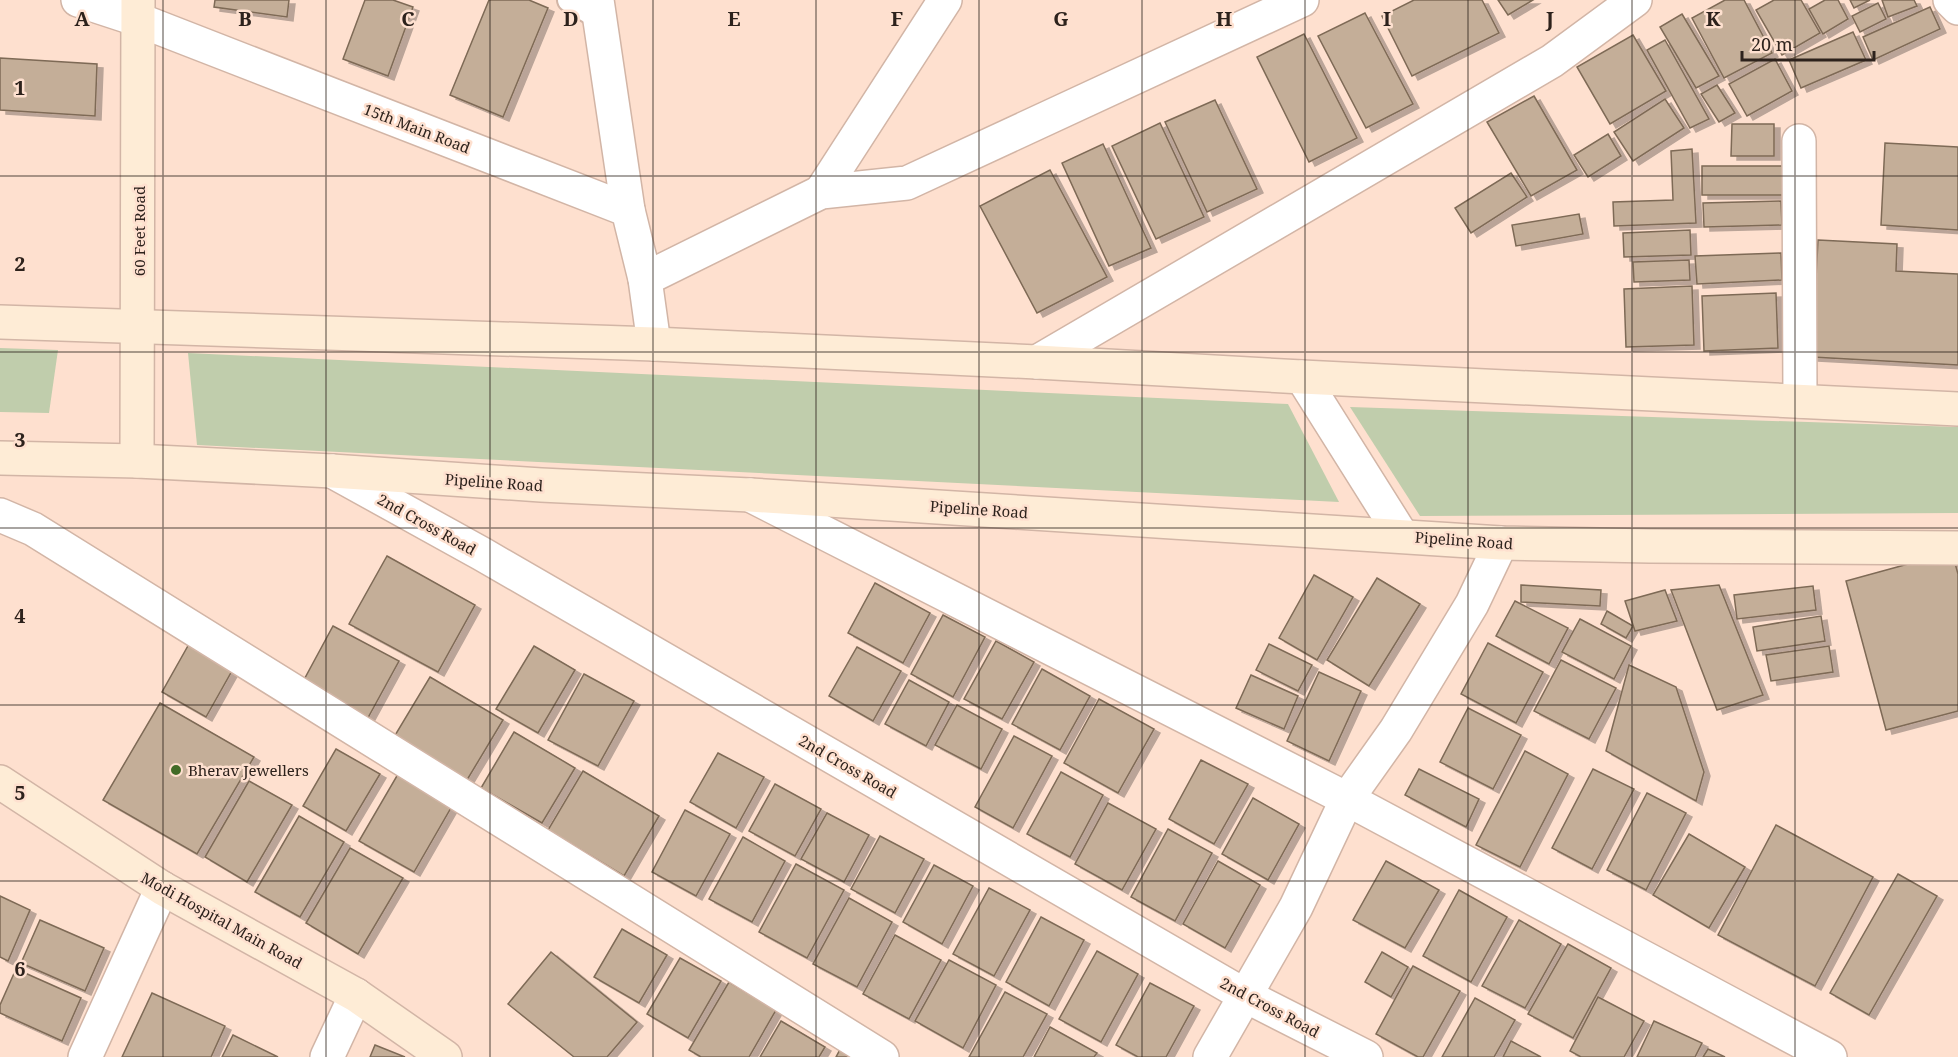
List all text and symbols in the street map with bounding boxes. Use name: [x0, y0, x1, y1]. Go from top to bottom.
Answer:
text: A: [74, 5, 90, 32]
text: B: [238, 5, 252, 32]
text: C: [401, 5, 415, 32]
text: D: [563, 5, 579, 32]
text: E: [727, 5, 741, 32]
text: F: [891, 5, 903, 32]
text: G: [1053, 5, 1069, 32]
text: H: [1216, 5, 1232, 32]
text: I: [1383, 5, 1391, 32]
text: J: [1545, 5, 1554, 32]
text: K: [1706, 5, 1721, 32]
scale bar: [1742, 24, 1874, 62]
text: 20 m: [1751, 32, 1793, 56]
text: 1: [14, 74, 26, 101]
street label: 15th Main Road: [361, 99, 473, 157]
street label: 60 Feet Road: [129, 186, 149, 276]
text: 2: [14, 250, 26, 277]
text: 3: [14, 426, 26, 453]
street label: Pipeline Road: [444, 469, 544, 495]
street label: 2nd Cross Road: [374, 489, 480, 559]
street label: Pipeline Road: [929, 496, 1029, 522]
street label: Pipeline Road: [1414, 527, 1514, 553]
text: 4: [14, 602, 26, 629]
street label: 2nd Cross Road: [796, 730, 900, 802]
place label: Bherav Jewellers: [188, 760, 309, 780]
marker: Bherav Jewellers: [169, 763, 183, 777]
text: 5: [14, 779, 26, 806]
street label: Modi Hospital Main Road: [138, 867, 306, 973]
text: 6: [14, 955, 26, 982]
street label: 2nd Cross Road: [1217, 972, 1323, 1042]

